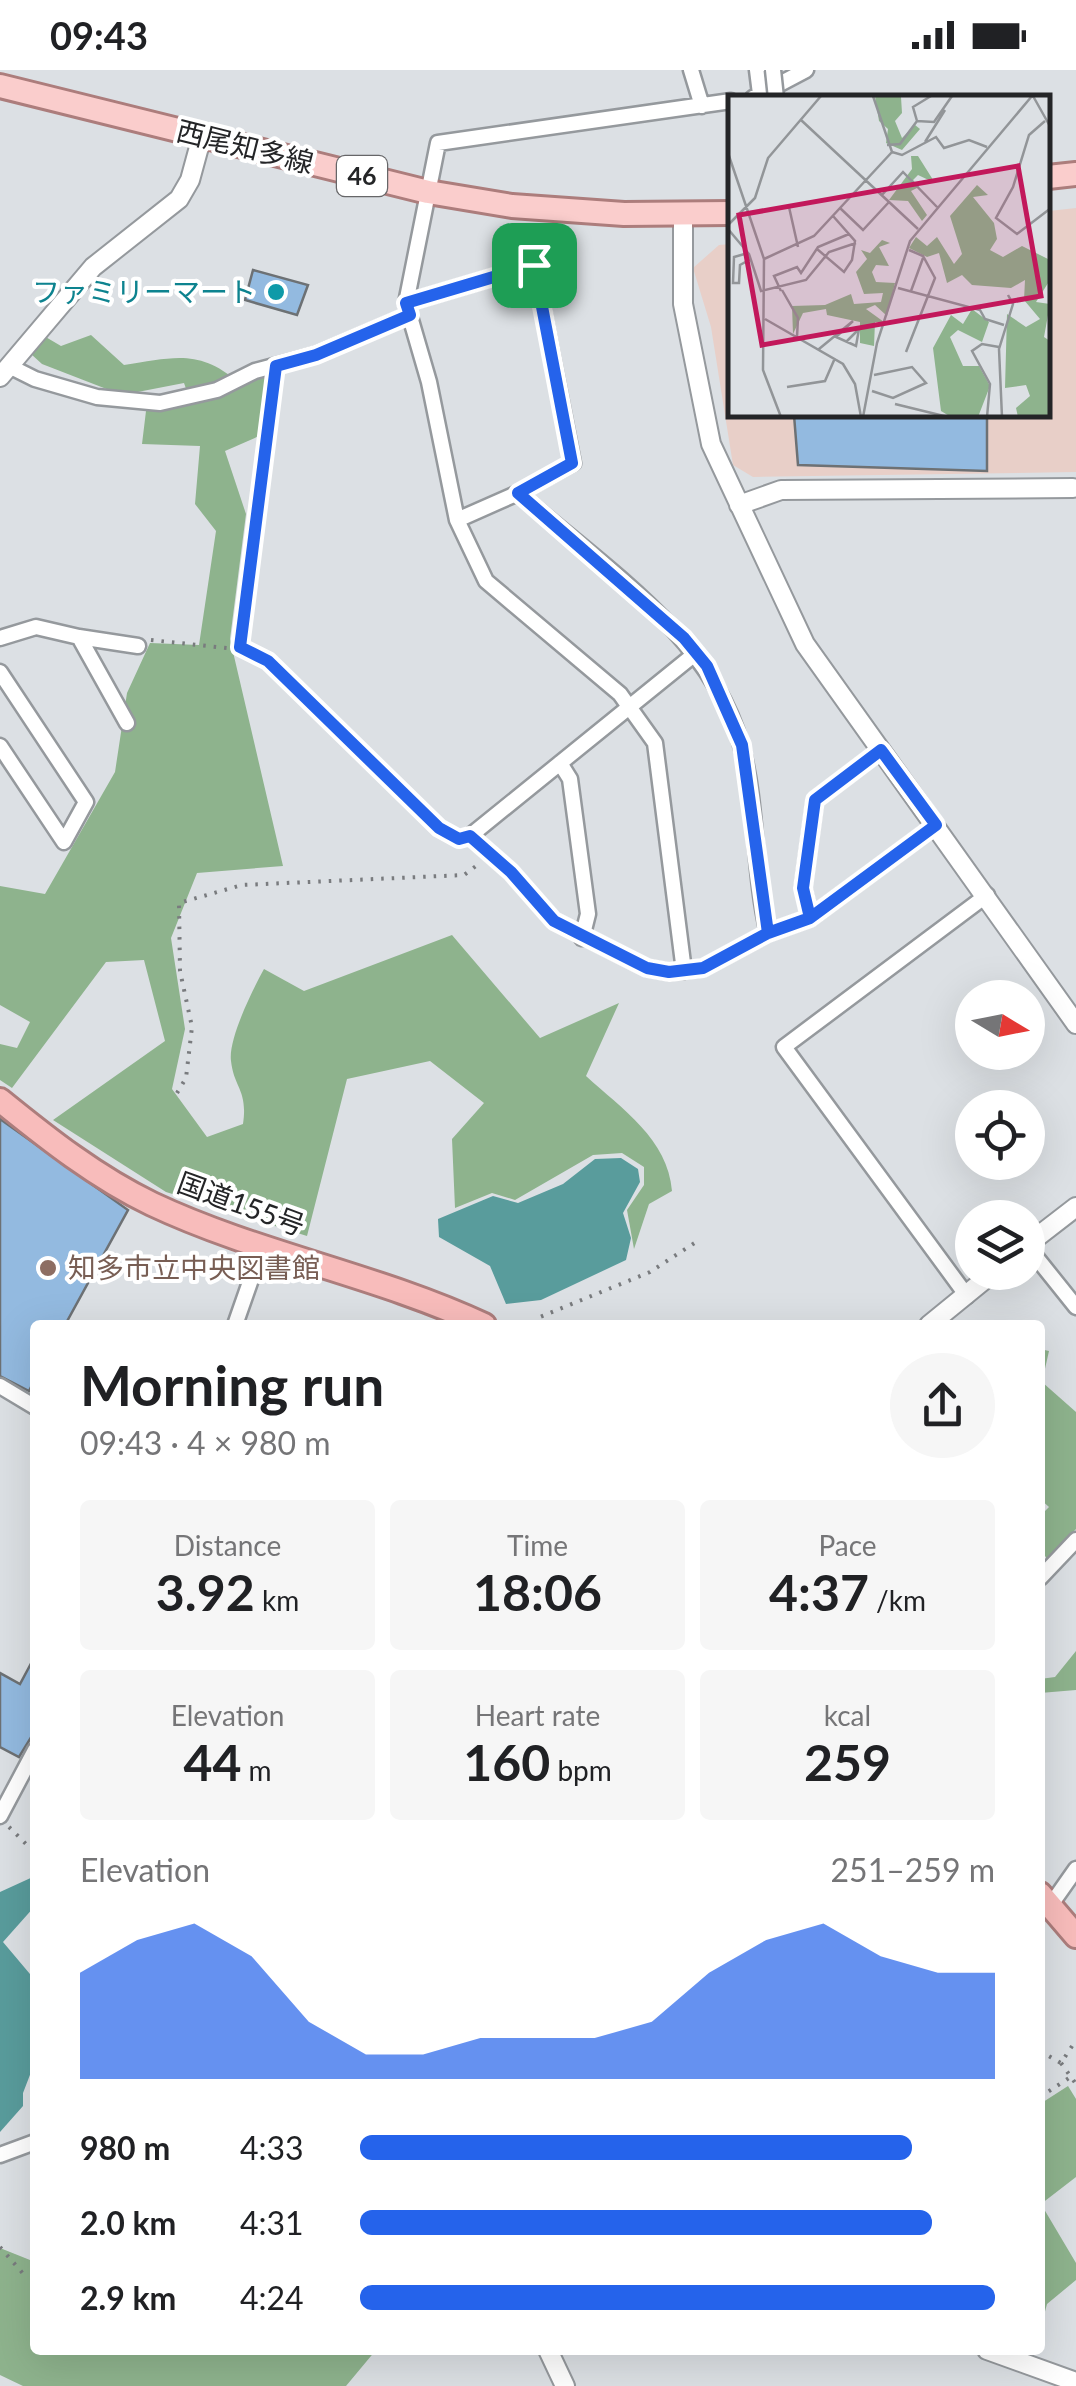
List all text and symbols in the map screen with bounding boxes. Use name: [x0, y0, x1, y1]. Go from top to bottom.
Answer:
text: 09:43: [50, 12, 148, 58]
inset map: [728, 95, 1051, 418]
street label: 西尾知多線: [173, 113, 317, 179]
road number: 46: [337, 156, 387, 196]
pin: [492, 223, 577, 308]
icon: arrive: [507, 238, 562, 293]
place label: ファミリーマート: [32, 274, 256, 308]
marker: ファミリーマート: [265, 281, 287, 303]
north arrow: [955, 980, 1045, 1070]
map controls: [955, 980, 1045, 1290]
button: locate: [955, 1090, 1045, 1180]
street label: 国道155号: [173, 1164, 310, 1242]
button: layers: [955, 1200, 1045, 1290]
place label: 知多市立中央図書館: [68, 1250, 320, 1284]
marker: 知多市立中央図書館: [37, 1257, 59, 1279]
text: Morning run: [80, 1352, 384, 1418]
button: share: [890, 1353, 995, 1458]
text: 09:43 · 4 × 980 m: [80, 1423, 331, 1462]
text: Distance: [174, 1528, 281, 1562]
text: Time: [507, 1528, 568, 1562]
text: Pace: [818, 1528, 877, 1562]
text: 3.92: [156, 1562, 255, 1622]
text: 18:06: [473, 1562, 602, 1622]
text: 4:37: [769, 1562, 869, 1622]
text: km: [255, 1583, 299, 1617]
text: /km: [869, 1583, 926, 1617]
text: Elevation: [171, 1698, 284, 1732]
text: Heart rate: [475, 1698, 600, 1732]
text: kcal: [824, 1698, 871, 1732]
text: 44: [183, 1732, 241, 1792]
text: 160: [463, 1732, 550, 1792]
text: 259: [804, 1732, 891, 1792]
text: m: [241, 1753, 272, 1787]
text: bpm: [550, 1753, 612, 1787]
text: Elevation: [80, 1850, 210, 1889]
text: 251–259 m: [831, 1850, 995, 1889]
text: 980 m: [80, 2128, 170, 2167]
text: 4:33: [240, 2128, 304, 2167]
text: 2.0 km: [80, 2203, 176, 2242]
text: 4:31: [240, 2203, 304, 2242]
text: 2.9 km: [80, 2278, 176, 2317]
text: 4:24: [240, 2278, 304, 2317]

